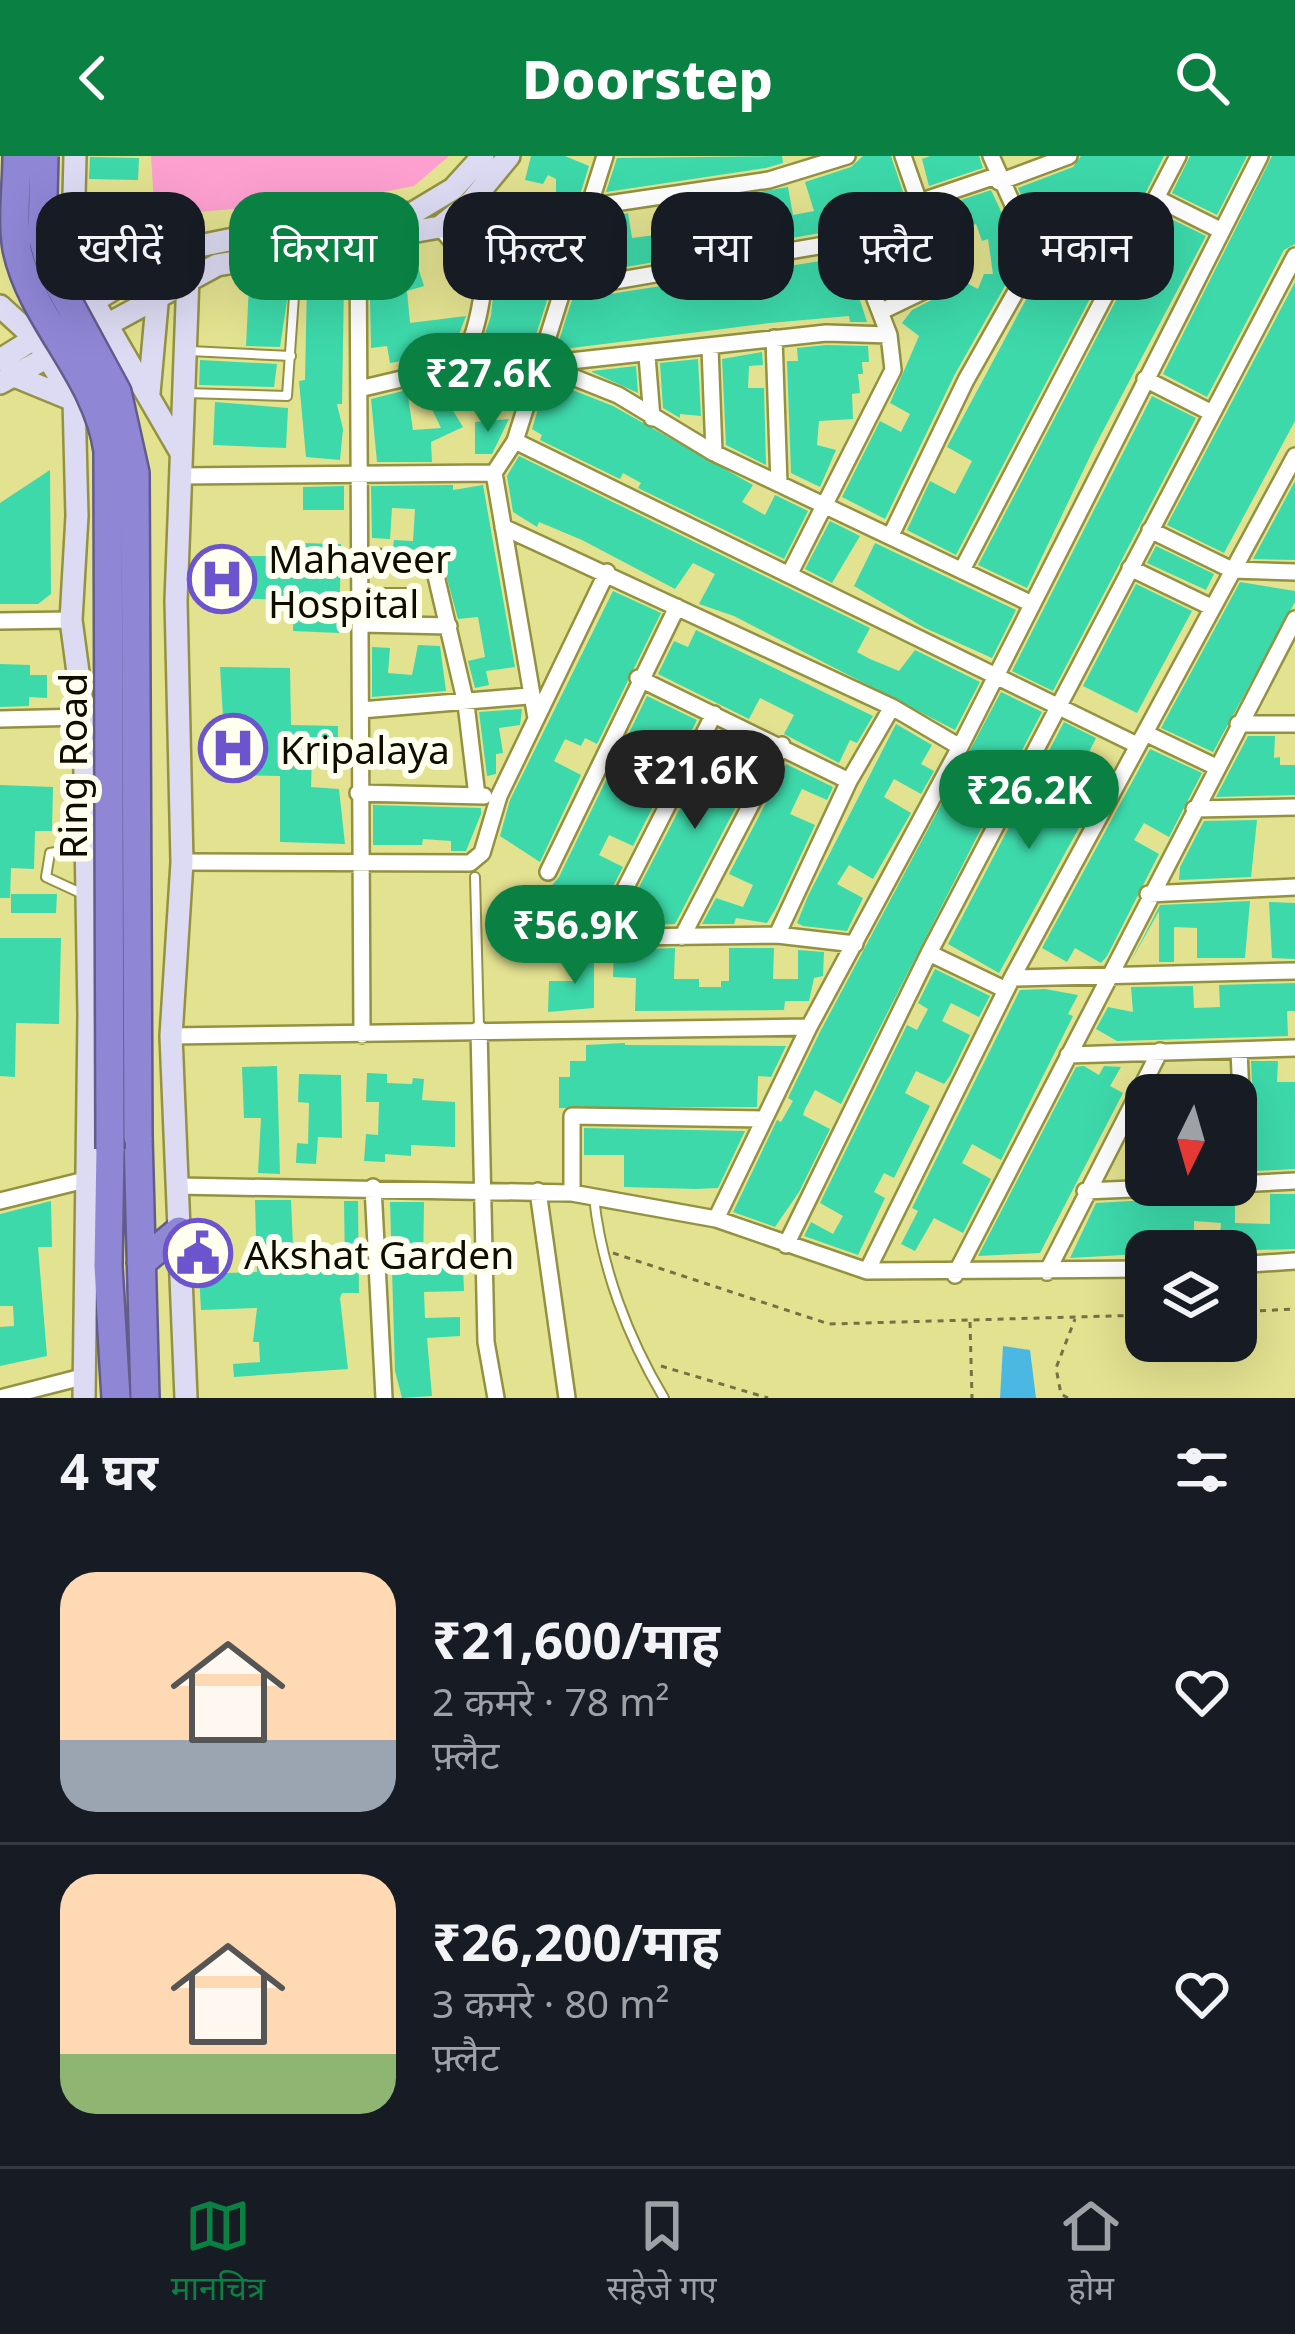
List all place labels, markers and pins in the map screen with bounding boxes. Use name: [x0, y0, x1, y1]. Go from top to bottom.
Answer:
pin: ₹27.6K: [390, 333, 586, 435]
place label: Mahaveer Hospital: [268, 531, 451, 629]
hospital icon: Mahaveer Hospital: [187, 544, 257, 614]
hospital icon: Kripalaya: [198, 713, 268, 783]
place label: Kripalaya: [280, 722, 450, 775]
pin: ₹21.6K: [597, 730, 793, 832]
pin: ₹26.2K: [931, 750, 1127, 852]
pin: ₹56.9K: [477, 885, 673, 987]
public building icon: Akshat Garden: [163, 1218, 233, 1288]
place label: Akshat Garden: [244, 1227, 514, 1280]

